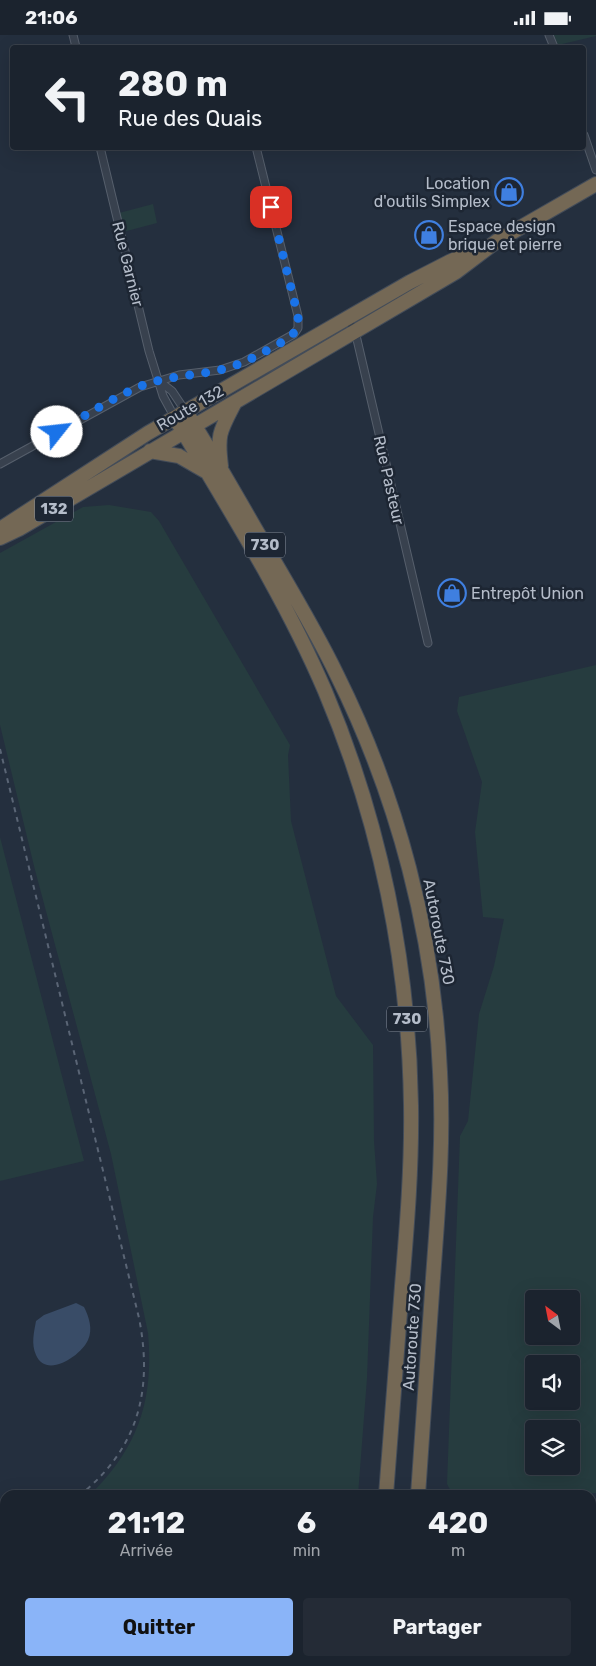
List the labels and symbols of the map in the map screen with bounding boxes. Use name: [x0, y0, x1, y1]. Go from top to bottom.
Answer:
place label: Location d'outils Simplex: [374, 174, 490, 211]
shop icon: Location d'outils Simplex: [494, 177, 524, 207]
pin: [250, 186, 292, 228]
place label: Espace design brique et pierre: [448, 217, 562, 254]
street label: Rue Garnier: [108, 219, 148, 309]
shop icon: Espace design brique et pierre: [414, 220, 444, 250]
street label: Route 132: [153, 381, 227, 435]
position arrow: [30, 405, 82, 457]
street label: Rue Pasteur: [370, 434, 408, 526]
road number: 132: [35, 497, 73, 521]
road number: 730: [245, 533, 285, 557]
shop icon: Entrepôt Union: [437, 578, 467, 608]
place label: Entrepôt Union: [471, 584, 584, 603]
street label: Autoroute 730: [419, 877, 459, 987]
road number: 730: [387, 1007, 427, 1031]
street label: Autoroute 730: [399, 1283, 425, 1391]
north arrow: [525, 1290, 580, 1345]

